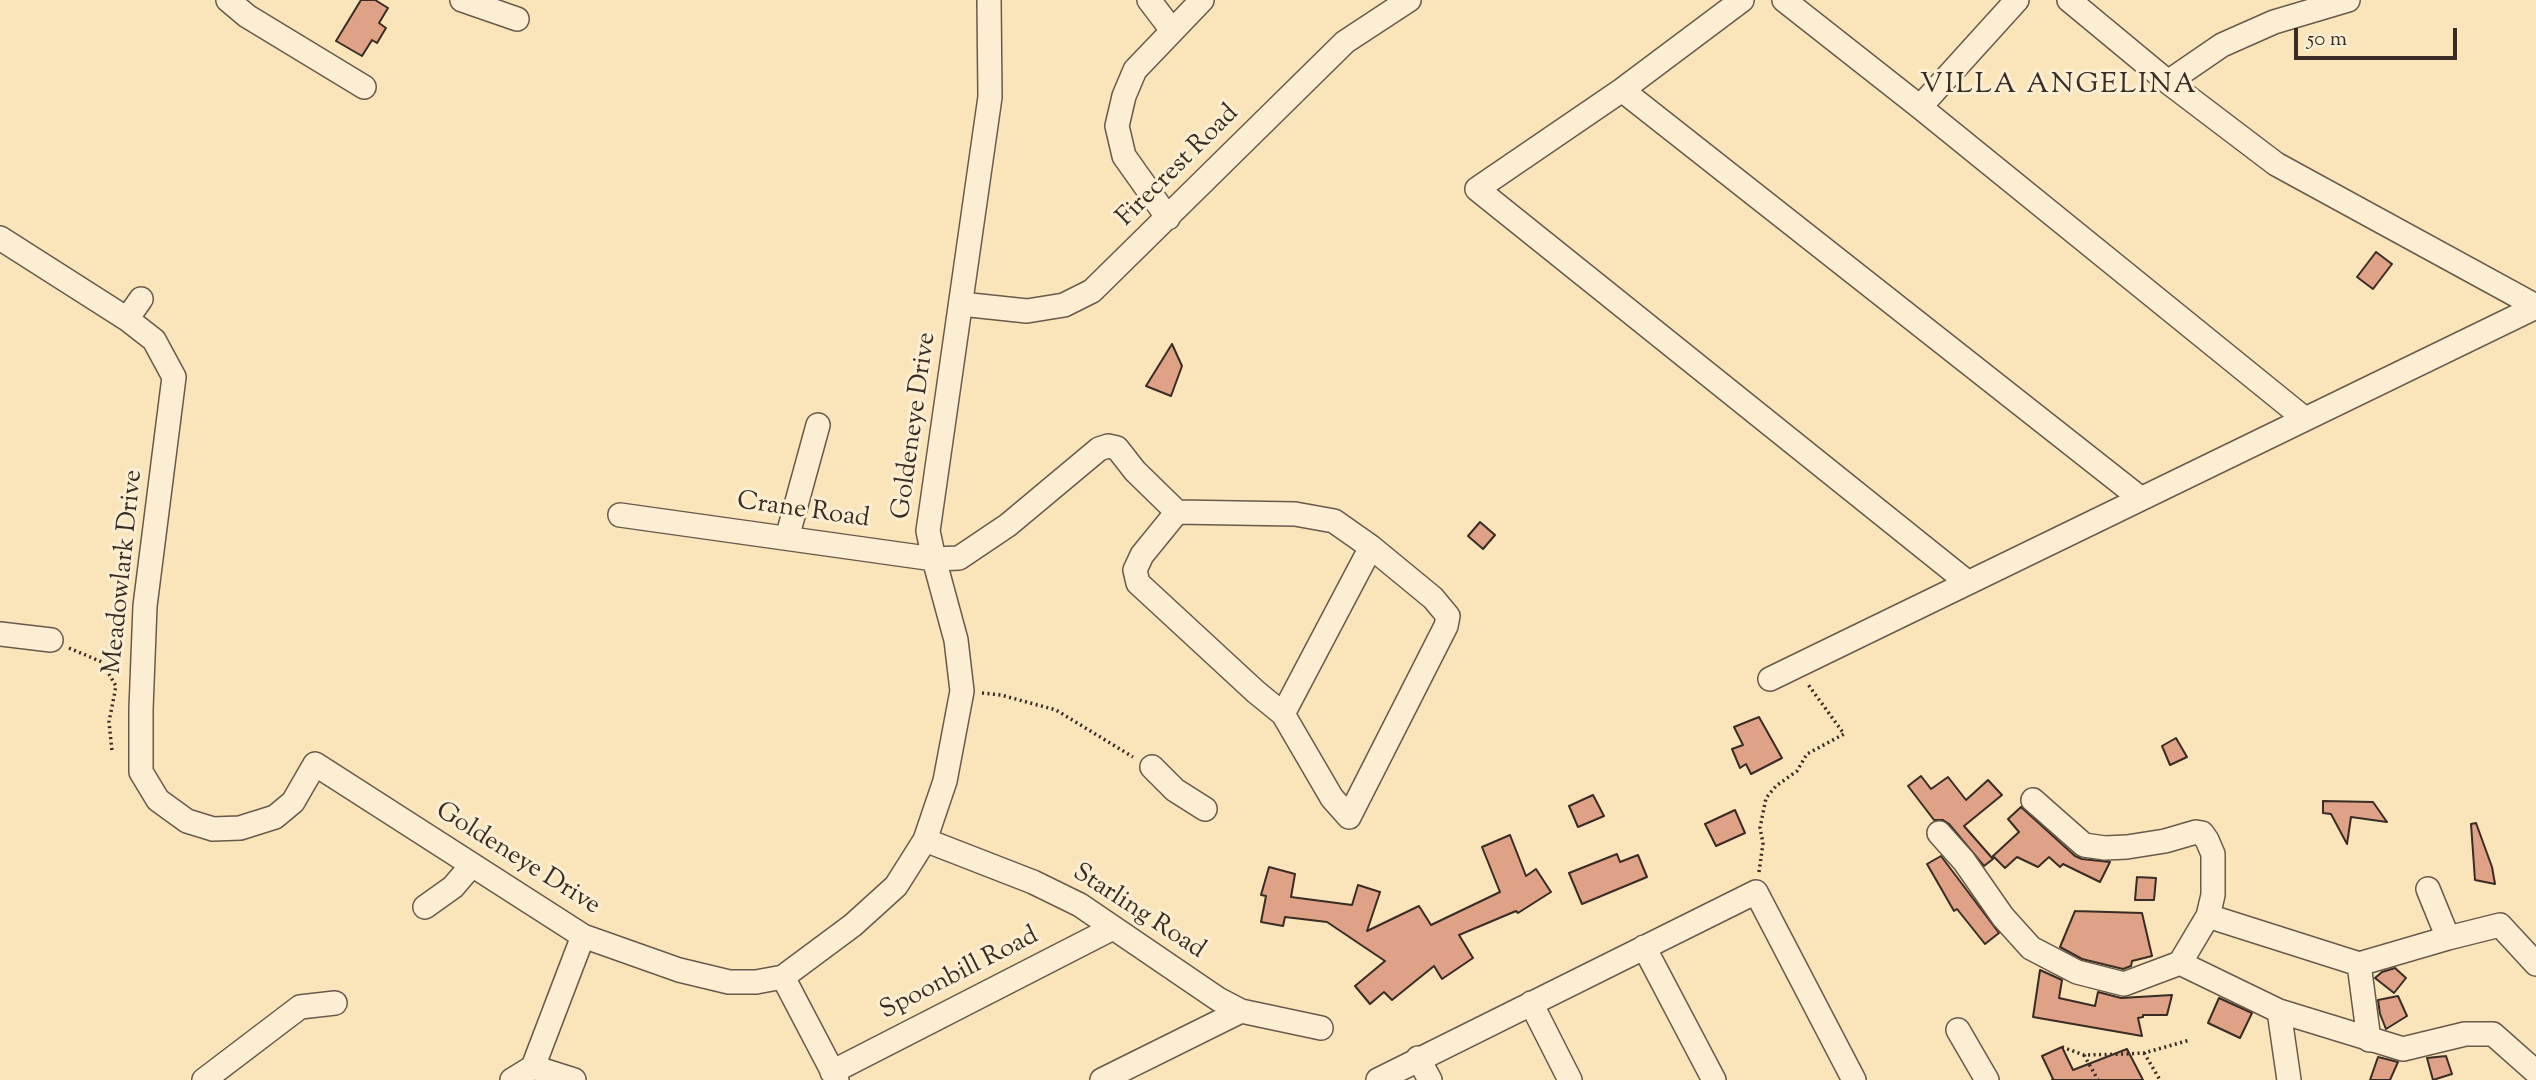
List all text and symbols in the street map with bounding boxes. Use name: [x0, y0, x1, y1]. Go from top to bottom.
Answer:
scale bar: [2298, 14, 2461, 58]
text: 50 m: [2307, 25, 2347, 55]
district label: VILLA ANGELINA: [1922, 70, 2196, 104]
street label: Firecrest Road: [1111, 99, 1247, 235]
street label: Goldeneye Drive: [887, 331, 945, 521]
street label: Meadowlark Drive: [99, 468, 151, 676]
street label: Crane Road: [735, 487, 871, 537]
street label: Goldeneye Drive: [429, 797, 605, 923]
street label: Starling Road: [1066, 859, 1210, 967]
street label: Spoonbill Road: [876, 922, 1044, 1028]

